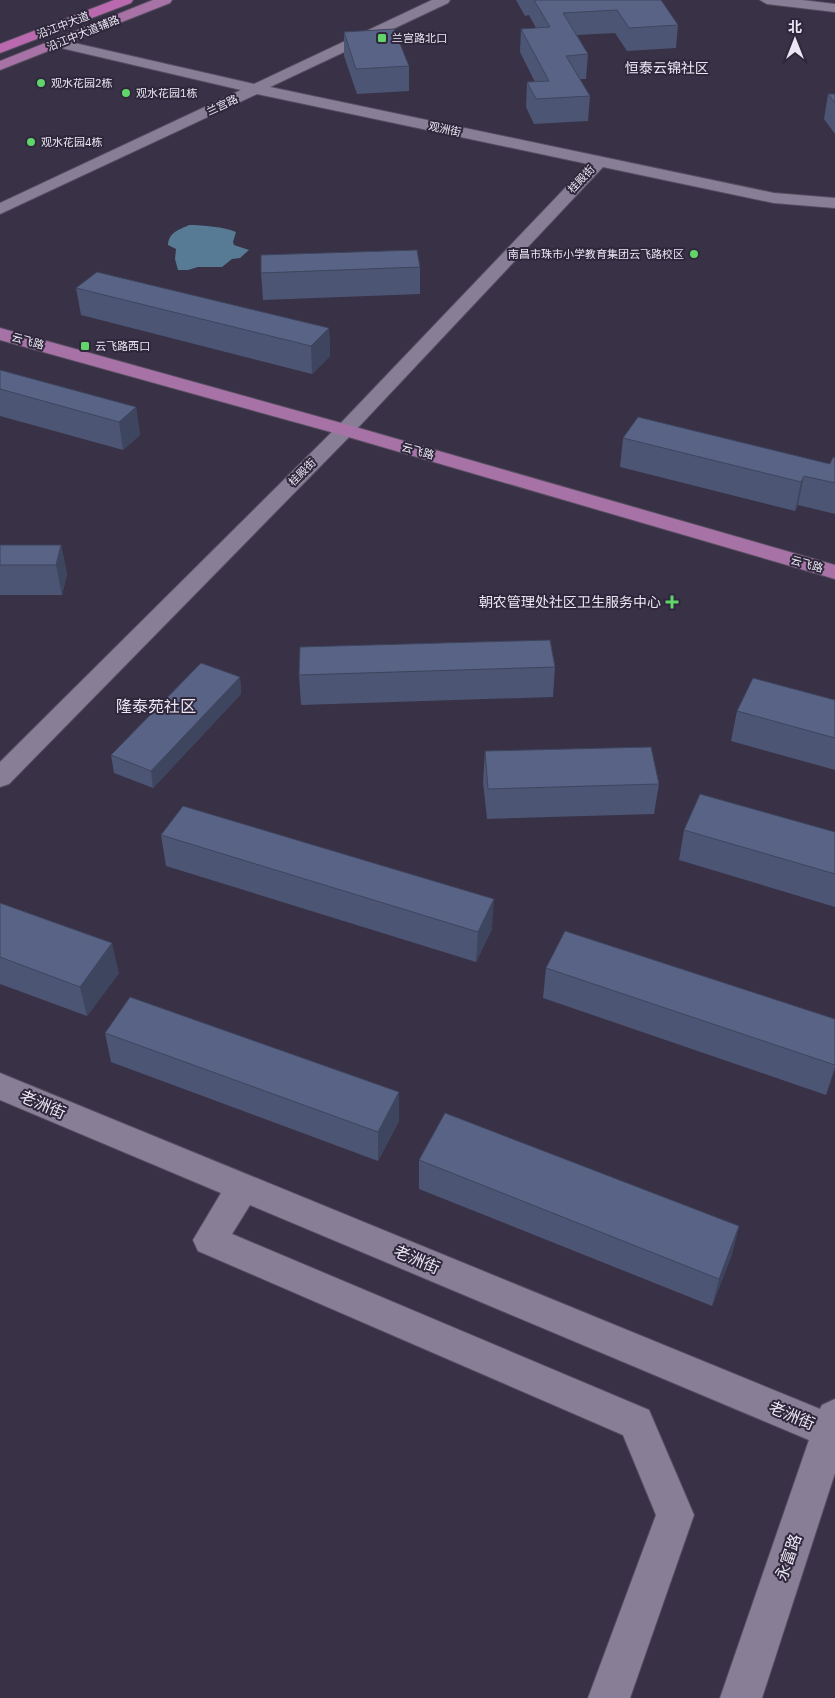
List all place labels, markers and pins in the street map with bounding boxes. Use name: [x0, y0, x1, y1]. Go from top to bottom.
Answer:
place label: 兰宫路北口: [392, 31, 447, 45]
marker: 兰宫路北口: [376, 32, 388, 44]
place label: 观水花园2栋: [51, 76, 113, 90]
marker: 观水花园2栋: [35, 77, 47, 89]
place label: 观水花园1栋: [136, 86, 198, 100]
marker: 观水花园1栋: [120, 87, 132, 99]
place label: 观水花园4栋: [41, 135, 103, 149]
marker: 观水花园4栋: [25, 136, 37, 148]
place label: 南昌市珠市小学教育集团云飞路校区: [508, 247, 684, 261]
marker: 南昌市珠市小学教育集团云飞路校区: [688, 248, 700, 260]
place label: 云飞路西口: [95, 339, 150, 353]
marker: 云飞路西口: [79, 340, 91, 352]
place label: 朝农管理处社区卫生服务中心: [479, 593, 661, 611]
marker: 朝农管理处社区卫生服务中心: [665, 595, 679, 609]

